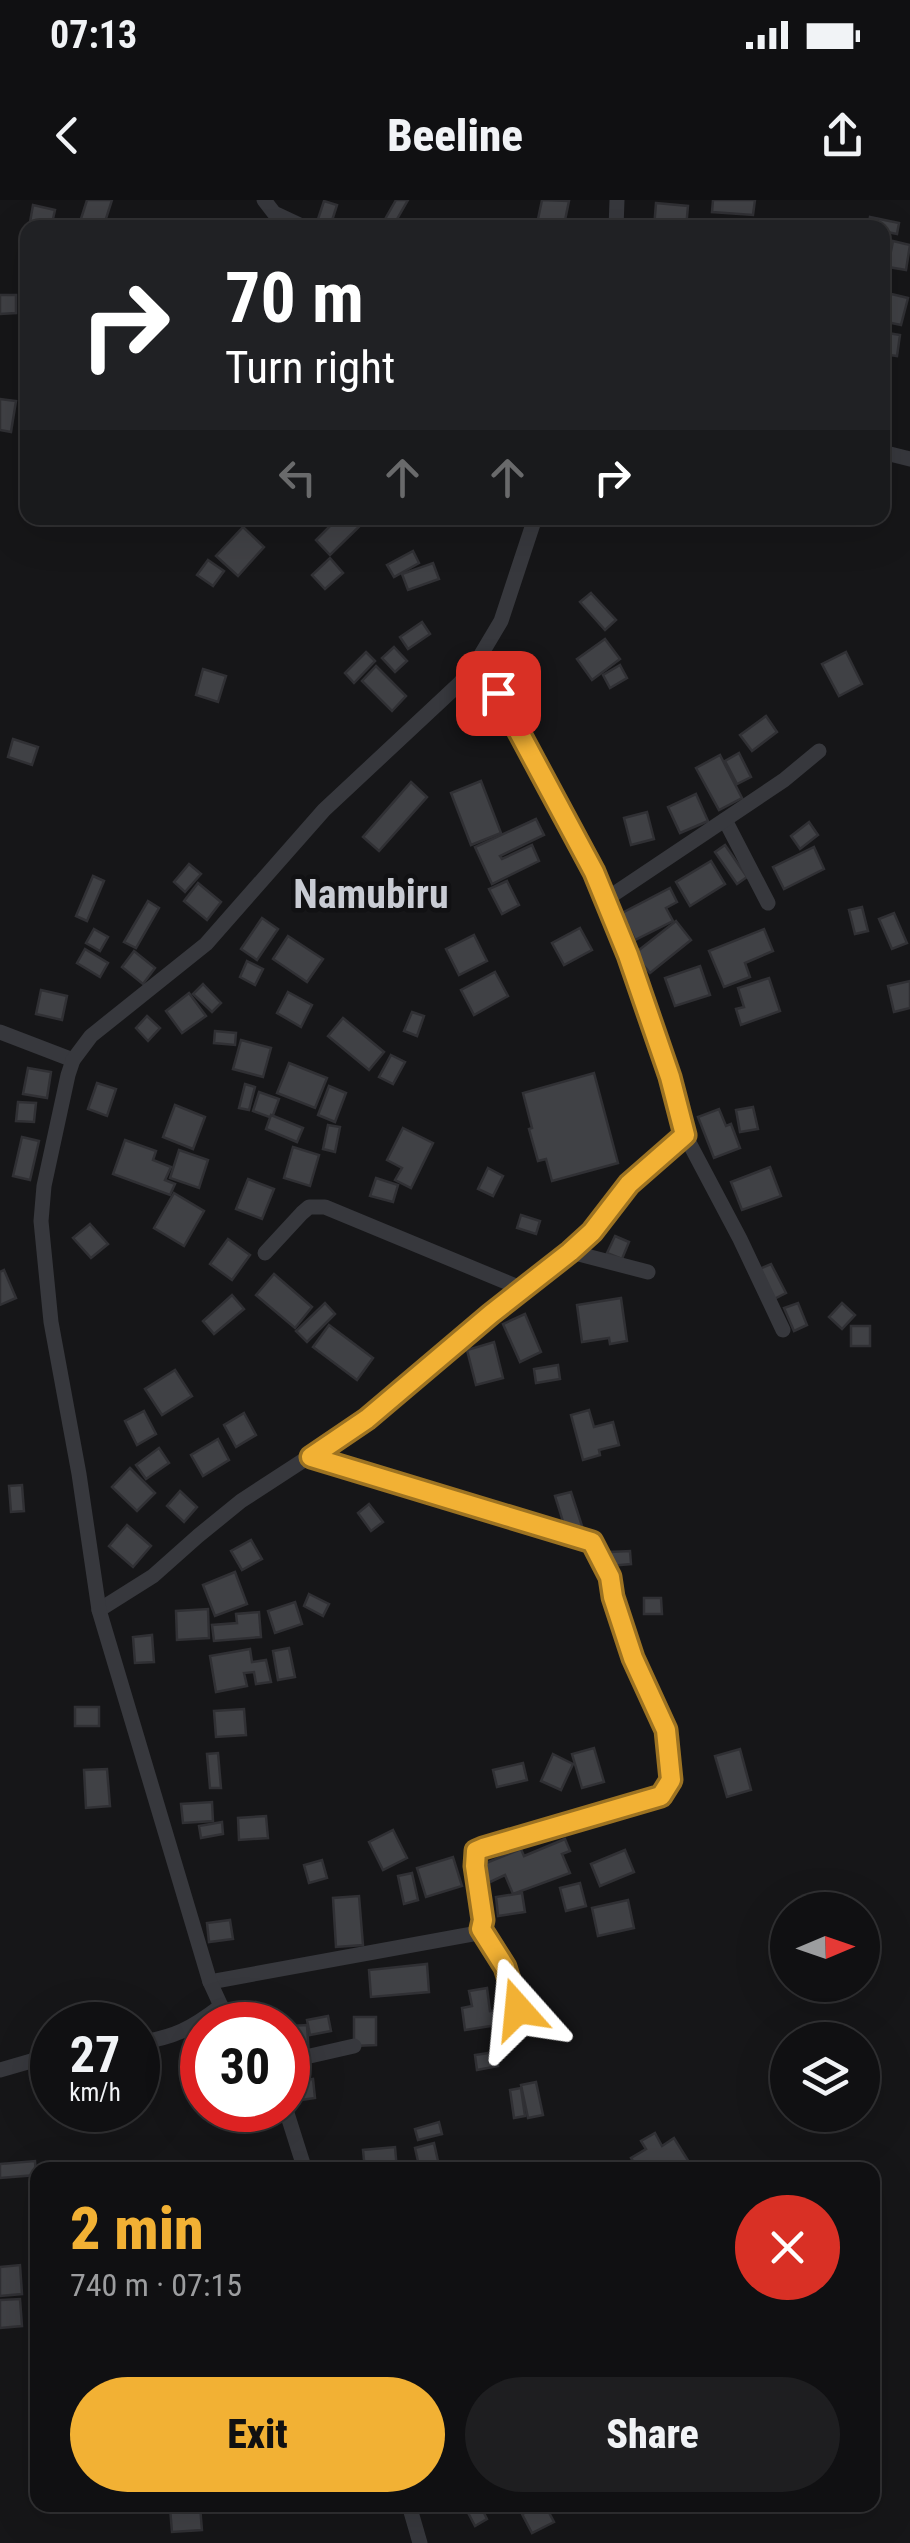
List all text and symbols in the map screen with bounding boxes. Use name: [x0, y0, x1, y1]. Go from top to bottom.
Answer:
text: 07:13: [50, 13, 137, 57]
icon: back: [40, 108, 95, 163]
icon: share: [815, 108, 870, 163]
text: Beeline: [387, 109, 523, 162]
text: 70 m: [225, 257, 364, 339]
icon: right: [60, 260, 190, 390]
text: Turn right: [225, 341, 395, 394]
icon: left: [270, 450, 325, 505]
icon: ahead: [375, 450, 430, 505]
icon: ahead: [480, 450, 535, 505]
icon: right: [585, 450, 640, 505]
pin: [456, 651, 541, 736]
icon: arrive: [471, 666, 526, 721]
district label: Namubiru: [293, 871, 449, 918]
north arrow: [770, 1892, 880, 2002]
map controls: [770, 1892, 880, 2132]
position arrow: [466, 1957, 570, 2061]
speed limit sign: 30: [180, 2002, 310, 2132]
button: layers: [770, 2022, 880, 2132]
text: 27: [70, 2026, 120, 2084]
text: km/h: [69, 2078, 121, 2107]
text: 2 min: [70, 2193, 204, 2264]
button: close: [735, 2195, 840, 2300]
text: 740 m · 07:15: [70, 2266, 242, 2304]
button: Exit: [70, 2377, 445, 2492]
button: Share: [465, 2377, 840, 2492]

